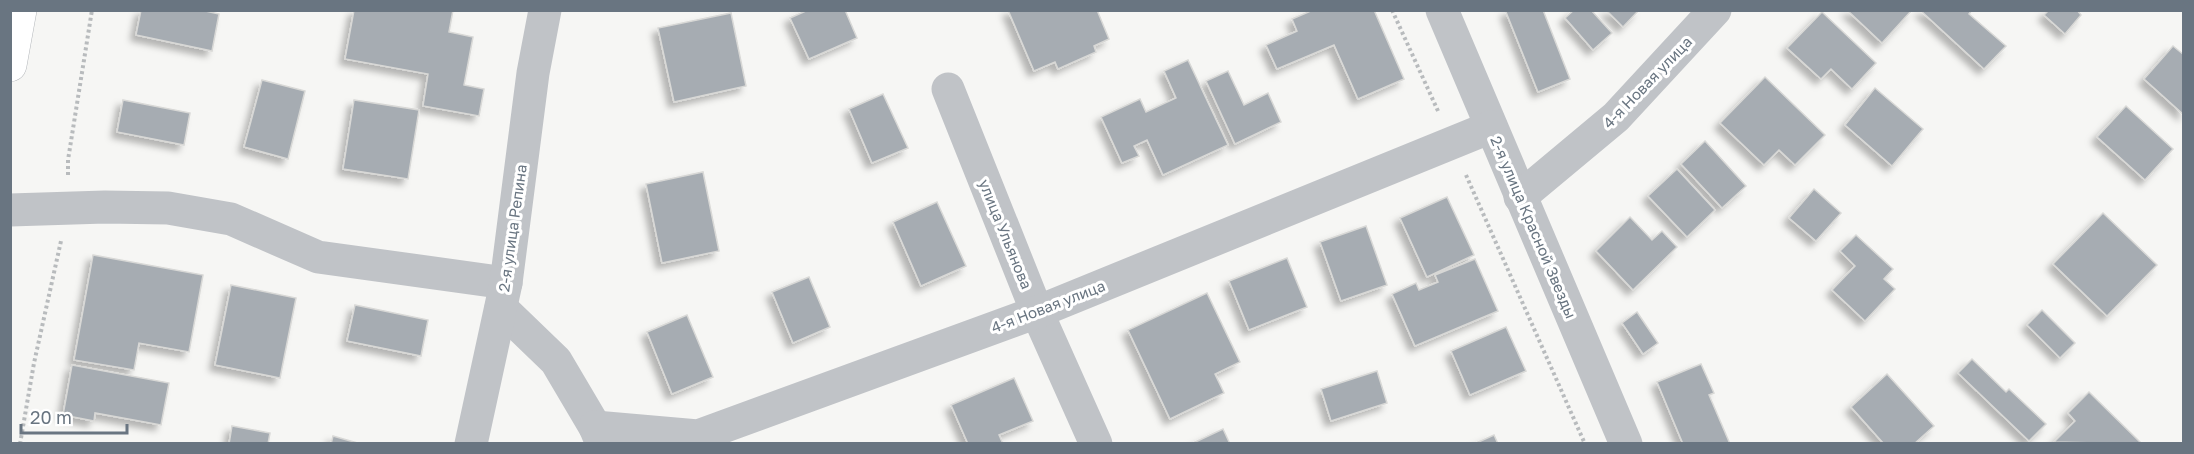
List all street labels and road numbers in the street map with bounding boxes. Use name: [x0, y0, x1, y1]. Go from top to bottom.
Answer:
street label: 4-я Новая улица: [1599, 32, 1695, 132]
street label: 2-я улица Красной Звезды: [1487, 133, 1581, 321]
street label: 2-я улица Репина: [494, 163, 530, 293]
street label: улица Ульянова: [976, 176, 1036, 292]
street label: 4-я Новая улица: [988, 276, 1108, 336]

